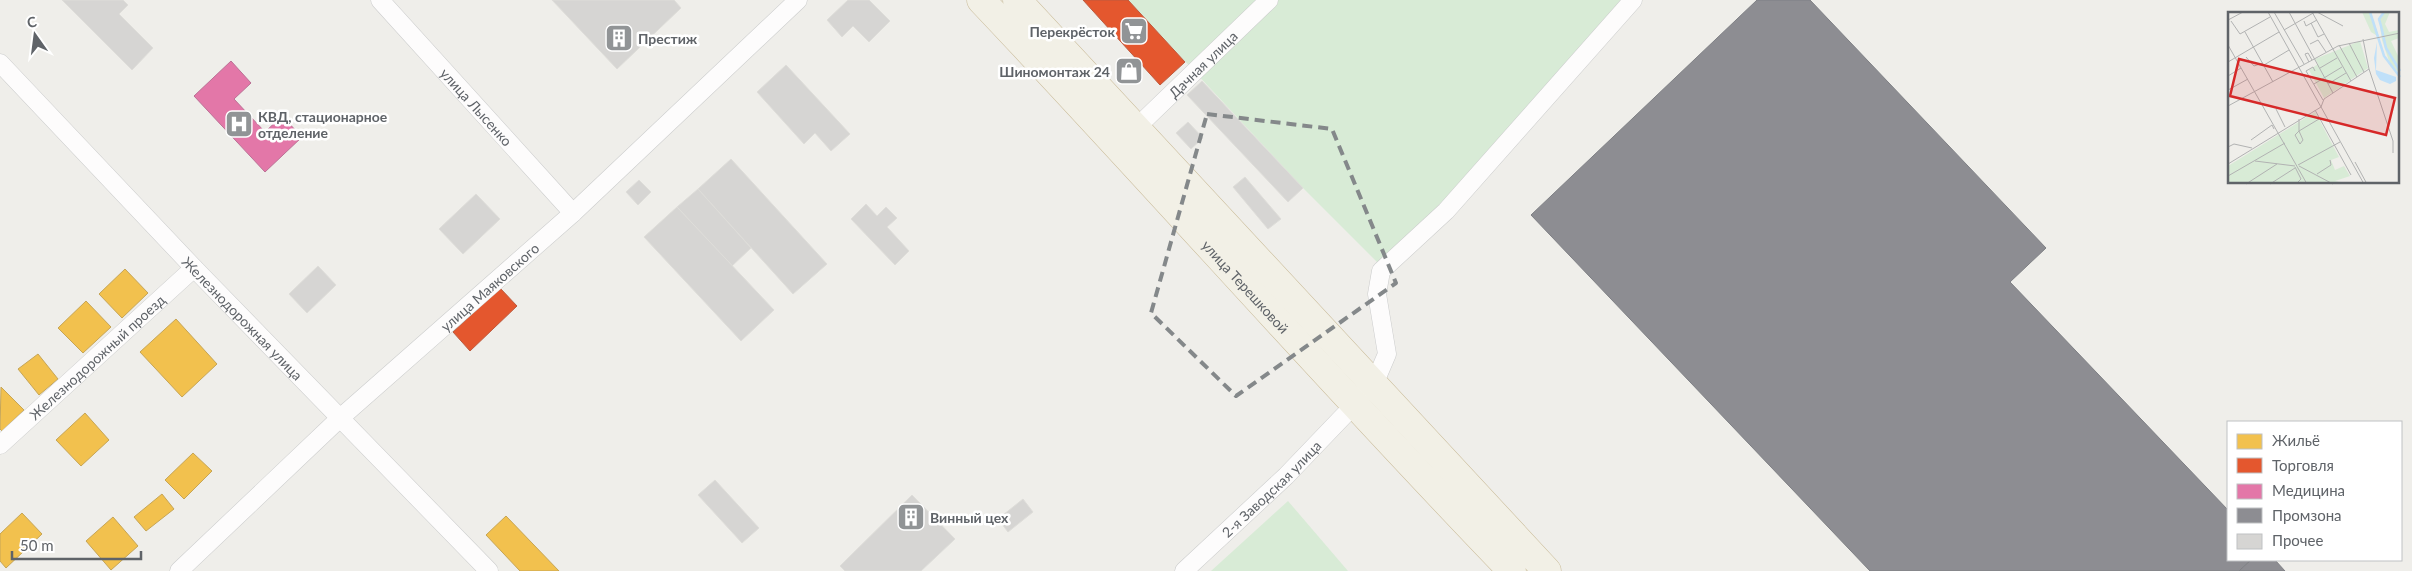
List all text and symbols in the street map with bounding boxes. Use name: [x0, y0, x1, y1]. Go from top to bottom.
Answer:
north arrow: [10, 10, 60, 60]
text: С: [25, 12, 39, 31]
inset map: [2228, 12, 2400, 184]
supermarket icon: Перекрёсток: [1119, 16, 1149, 46]
building icon: Престиж: [604, 23, 634, 53]
place label: Перекрёсток: [1029, 23, 1115, 40]
street label: Дачная улица: [1165, 27, 1240, 101]
place label: Престиж: [638, 30, 698, 47]
shop icon: Шиномонтаж 24: [1114, 56, 1144, 86]
place label: Шиномонтаж 24: [999, 63, 1110, 80]
street label: улица Лысенко: [437, 64, 516, 149]
place label: КВД, стационарное отделение: [258, 108, 388, 141]
hospital icon: КВД, стационарное отделение: [224, 109, 254, 139]
street label: улица Терешковой: [1199, 236, 1293, 336]
street label: улица Маяковского: [437, 239, 542, 334]
street label: Железнодорожная улица: [179, 253, 307, 383]
street label: Железнодорожный проезд: [25, 290, 168, 423]
legend: [2227, 421, 2402, 561]
text: Жильё: [2272, 431, 2320, 449]
street label: 2-я Заводская улица: [1218, 437, 1324, 540]
text: Торговля: [2272, 456, 2334, 474]
text: Медицина: [2272, 481, 2345, 499]
building icon: Винный цех: [896, 502, 926, 532]
text: Промзона: [2272, 506, 2342, 524]
place label: Винный цех: [930, 509, 1009, 526]
scale bar: [12, 528, 141, 560]
text: Прочее: [2272, 531, 2323, 549]
text: 50 m: [20, 536, 54, 554]

